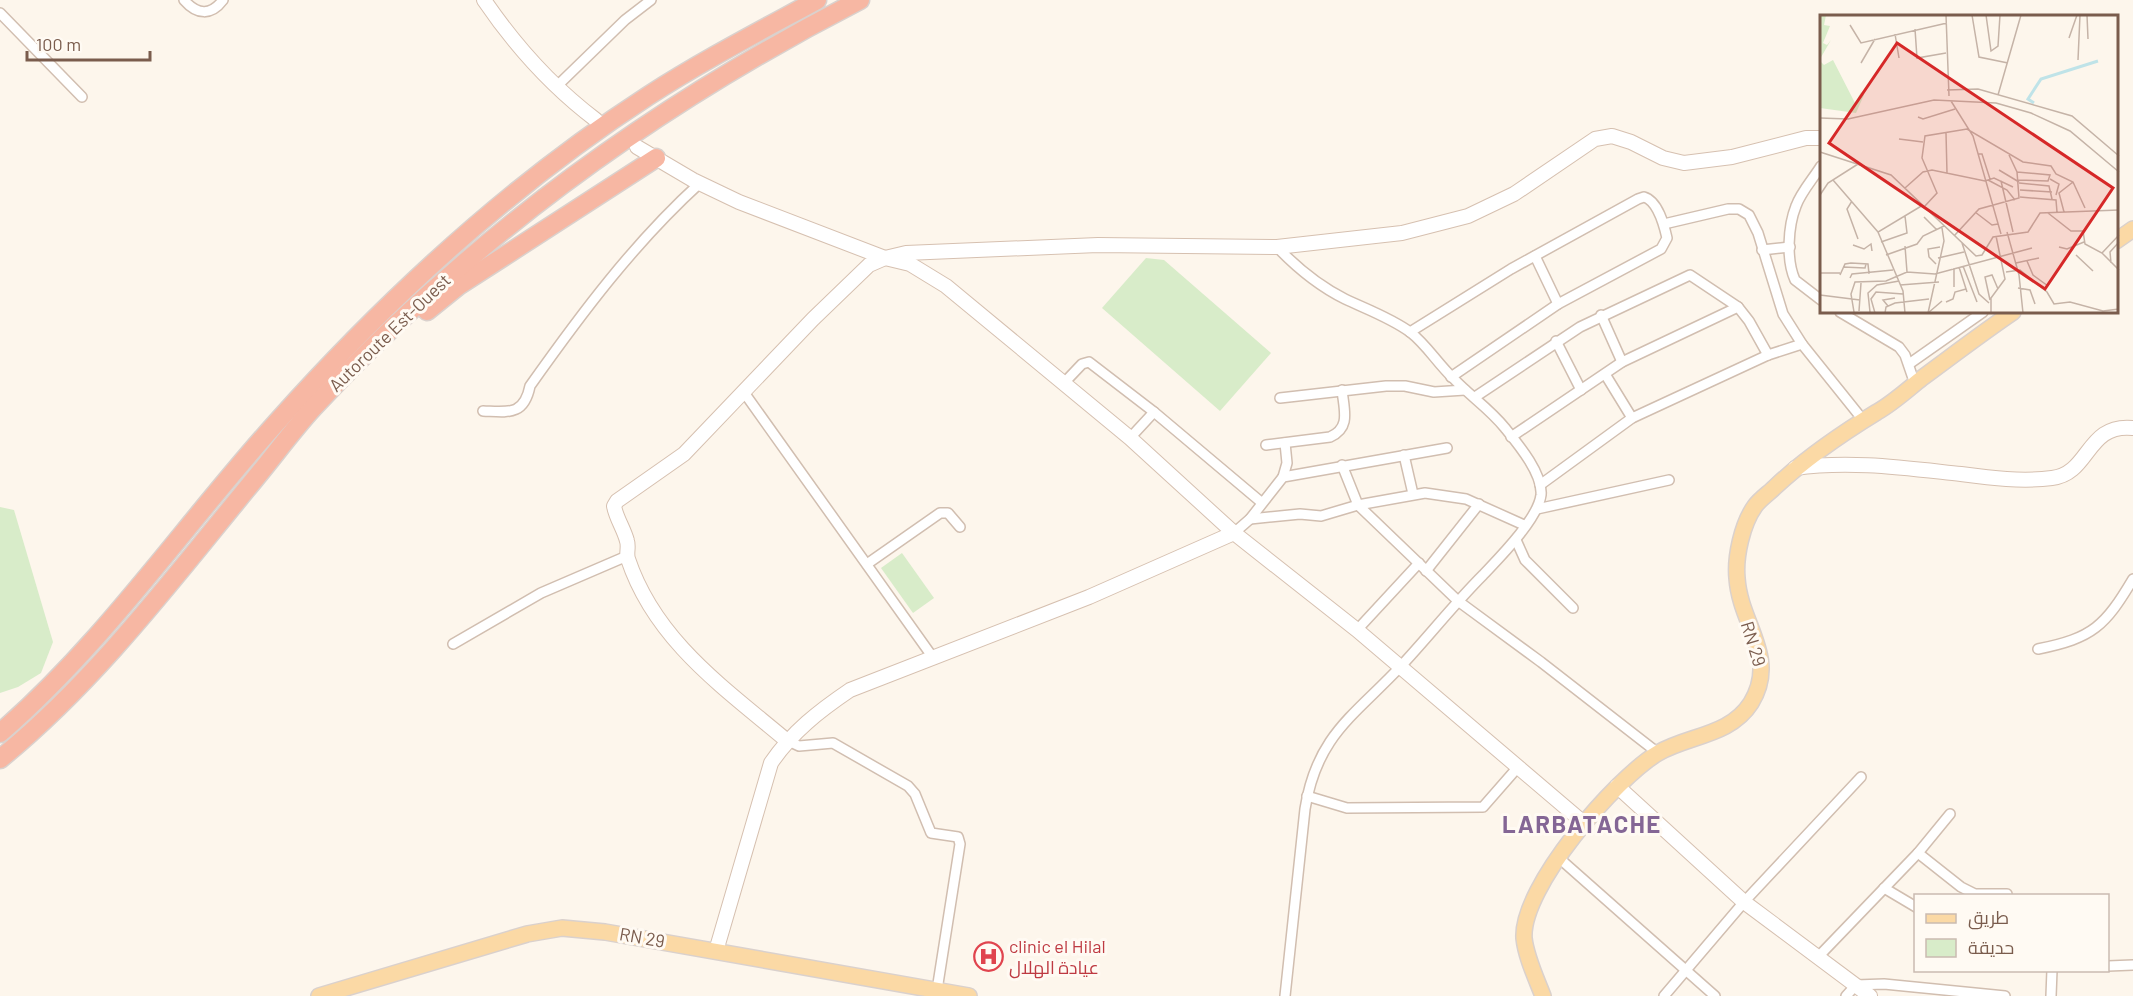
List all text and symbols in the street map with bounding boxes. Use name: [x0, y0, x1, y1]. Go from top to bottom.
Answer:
inset map: [1820, 15, 2118, 314]
scale bar: [27, 24, 150, 62]
text: 100 m: [36, 33, 81, 55]
street label: Autoroute Est-Ouest: [324, 269, 455, 396]
street label: RN 29: [1737, 619, 1771, 669]
district label: LARBATACHE: [1502, 809, 1662, 838]
legend: [1914, 894, 2109, 972]
text: طريق: [1968, 906, 2009, 930]
street label: RN 29: [618, 922, 667, 952]
place label: clinic el Hilal عيادة الهلال: [1009, 935, 1106, 979]
text: حديقة: [1968, 936, 2014, 958]
hospital icon: clinic el Hilal عيادة الهلال: [972, 941, 1004, 973]

